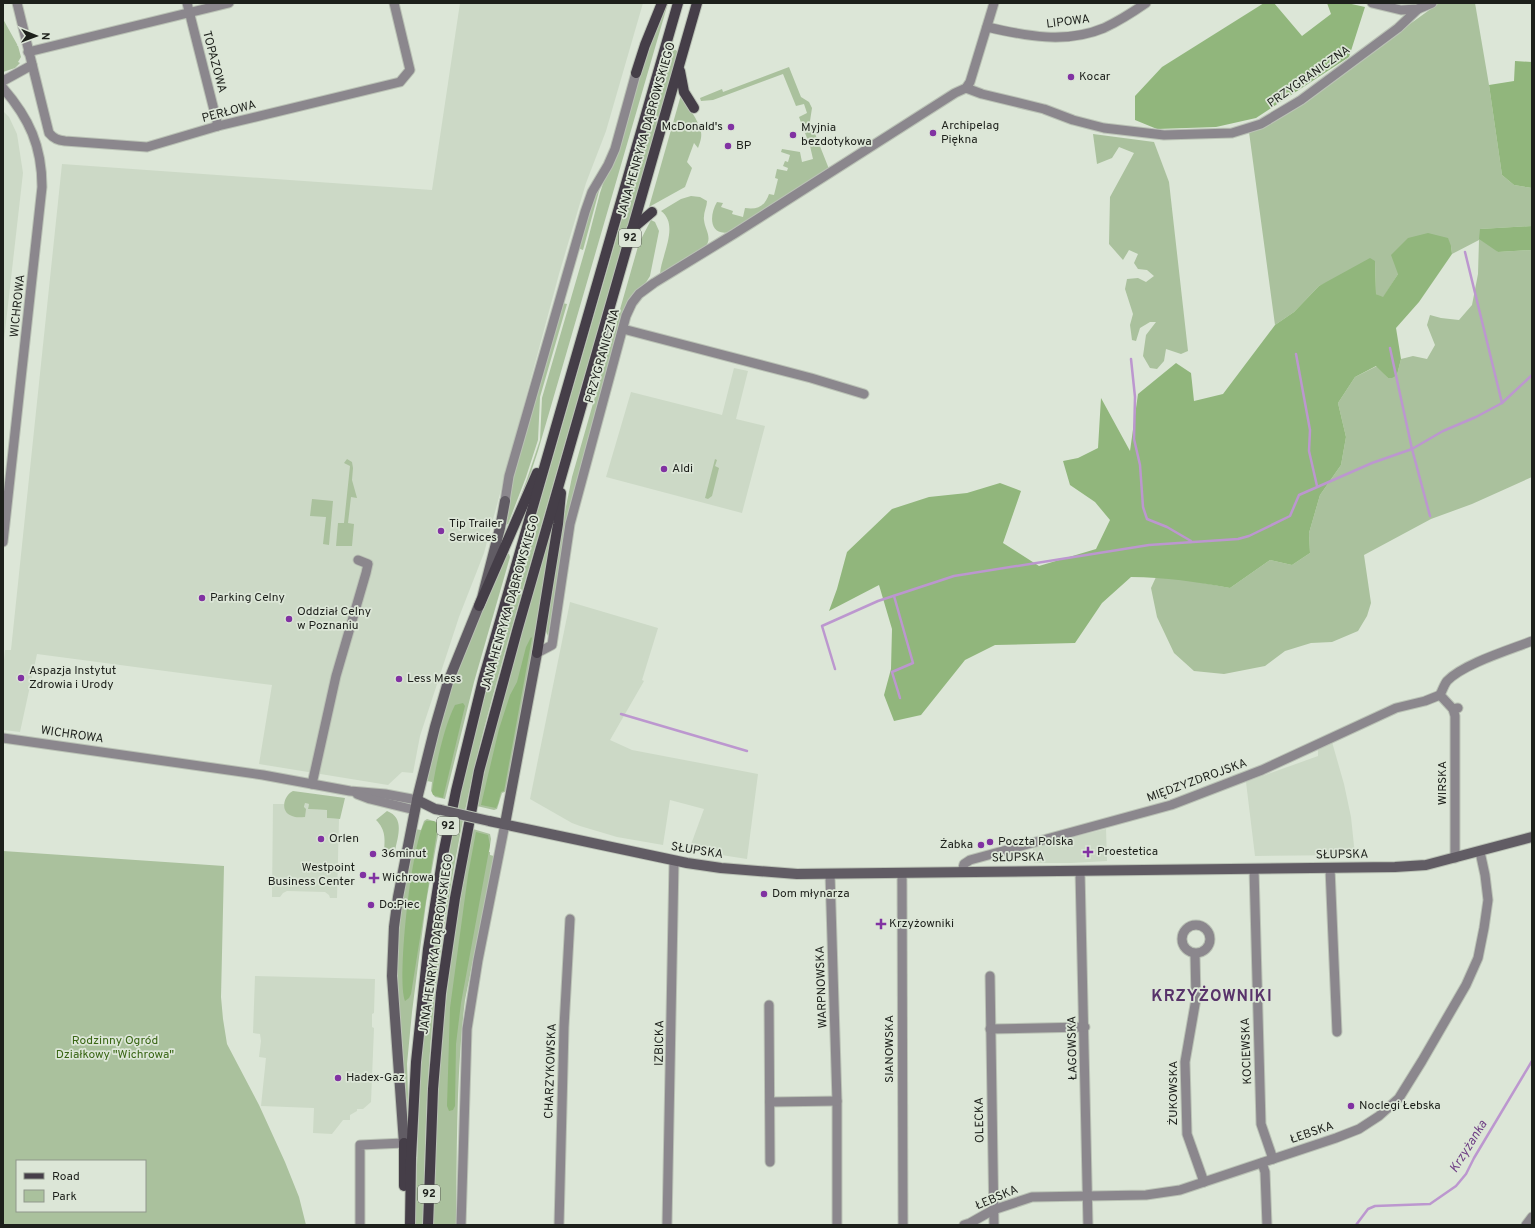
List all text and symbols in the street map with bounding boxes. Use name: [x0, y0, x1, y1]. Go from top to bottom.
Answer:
street label: LIPOWA: [1045, 11, 1091, 33]
north arrow: [16, 16, 56, 56]
street label: TOPAZOWA: [198, 29, 230, 95]
text: N: [38, 32, 52, 40]
street label: JANA HENRYKA DĄBROWSKIEGO: [614, 40, 680, 220]
street label: PRZYGRANICZNA: [1264, 42, 1354, 112]
place label: Kocar: [1079, 69, 1111, 85]
marker: Kocar: [1066, 72, 1076, 82]
street label: PERŁOWA: [200, 97, 258, 127]
place label: Archipelag Piękna: [941, 118, 999, 148]
place label: McDonald's: [661, 119, 723, 135]
place label: Myjnia bezdotykowa: [801, 120, 872, 150]
marker: McDonald's: [726, 122, 736, 132]
marker: Archipelag Piękna: [928, 128, 938, 138]
marker: Myjnia bezdotykowa: [788, 130, 798, 140]
place label: BP: [736, 138, 752, 154]
marker: BP: [723, 141, 733, 151]
road number: 92: [619, 229, 641, 247]
street label: WICHROWA: [7, 274, 29, 338]
street label: PRZYGRANICZNA: [582, 307, 624, 405]
place label: Aldi: [672, 461, 693, 477]
marker: Aldi: [659, 464, 669, 474]
street label: JANA HENRYKA DĄBROWSKIEGO: [478, 513, 544, 693]
place label: Tip Trailer Serwices: [449, 516, 503, 546]
marker: Tip Trailer Serwices: [436, 526, 446, 536]
place label: Parking Celny: [210, 590, 285, 606]
marker: Parking Celny: [197, 593, 207, 603]
place label: Oddział Celny w Poznaniu: [297, 604, 371, 634]
marker: Oddział Celny w Poznaniu: [284, 614, 294, 624]
place label: Aspazja Instytut Zdrowia i Urody: [29, 663, 116, 693]
place label: Less Mess: [407, 671, 461, 687]
marker: Aspazja Instytut Zdrowia i Urody: [16, 673, 26, 683]
marker: Less Mess: [394, 674, 404, 684]
street label: WICHROWA: [39, 723, 105, 747]
street label: MIĘDZYZDROJSKA: [1145, 755, 1249, 807]
street label: WIRSKA: [1435, 761, 1451, 805]
road number: 92: [437, 817, 459, 835]
place label: Orlen: [329, 831, 359, 847]
marker: Orlen: [316, 834, 326, 844]
place label: Poczta Polska: [998, 834, 1073, 850]
place label: Żabka: [940, 837, 973, 853]
marker: Poczta Polska: [985, 837, 995, 847]
street label: SŁUPSKA: [670, 839, 724, 863]
marker: Żabka: [976, 840, 986, 850]
place label: Proestetica: [1097, 844, 1158, 860]
place label: 36minut: [381, 846, 427, 862]
marker: Proestetica: [1082, 846, 1094, 858]
street label: SŁUPSKA: [1316, 847, 1368, 863]
marker: 36minut: [368, 849, 378, 859]
street label: SŁUPSKA: [992, 850, 1044, 866]
street label: JANA HENRYKA DĄBROWSKIEGO: [416, 853, 458, 1035]
place label: Westpoint Business Center: [268, 860, 355, 890]
marker: Westpoint Business Center: [358, 870, 368, 880]
place label: Wichrowa: [382, 870, 434, 886]
marker: Wichrowa: [369, 873, 379, 883]
place label: Dom młynarza: [772, 886, 850, 902]
marker: Dom młynarza: [759, 889, 769, 899]
place label: Do:Piec: [379, 897, 420, 913]
marker: Do:Piec: [366, 900, 376, 910]
place label: Krzyżowniki: [889, 916, 954, 932]
marker: Krzyżowniki: [876, 919, 886, 929]
street label: WARPNOWSKA: [813, 945, 831, 1029]
district label: KRZYŻOWNIKI: [1151, 985, 1273, 1007]
street label: SIANOWSKA: [882, 1015, 898, 1083]
street label: ŁAGOWSKA: [1064, 1016, 1082, 1080]
street label: KOCIEWSKA: [1238, 1017, 1256, 1085]
street label: IZBICKA: [652, 1020, 668, 1066]
street label: CHARZYKOWSKA: [541, 1023, 561, 1119]
park label: Rodzinny Ogród Działkowy "Wichrowa": [56, 1033, 174, 1063]
street label: ŻUKOWSKA: [1166, 1061, 1182, 1125]
place label: Hadex-Gaz: [346, 1070, 405, 1086]
marker: Hadex-Gaz: [333, 1073, 343, 1083]
street label: OLECKA: [972, 1097, 988, 1143]
place label: Noclegi Łebska: [1359, 1098, 1441, 1114]
marker: Noclegi Łebska: [1346, 1101, 1356, 1111]
street label: ŁEBSKA: [1288, 1118, 1336, 1148]
water label: Krzyżanka: [1447, 1118, 1492, 1176]
legend: [16, 1160, 146, 1212]
text: Road: [52, 1169, 80, 1185]
street label: ŁEBSKA: [973, 1182, 1021, 1214]
road number: 92: [418, 1185, 440, 1203]
text: Park: [52, 1189, 77, 1205]

